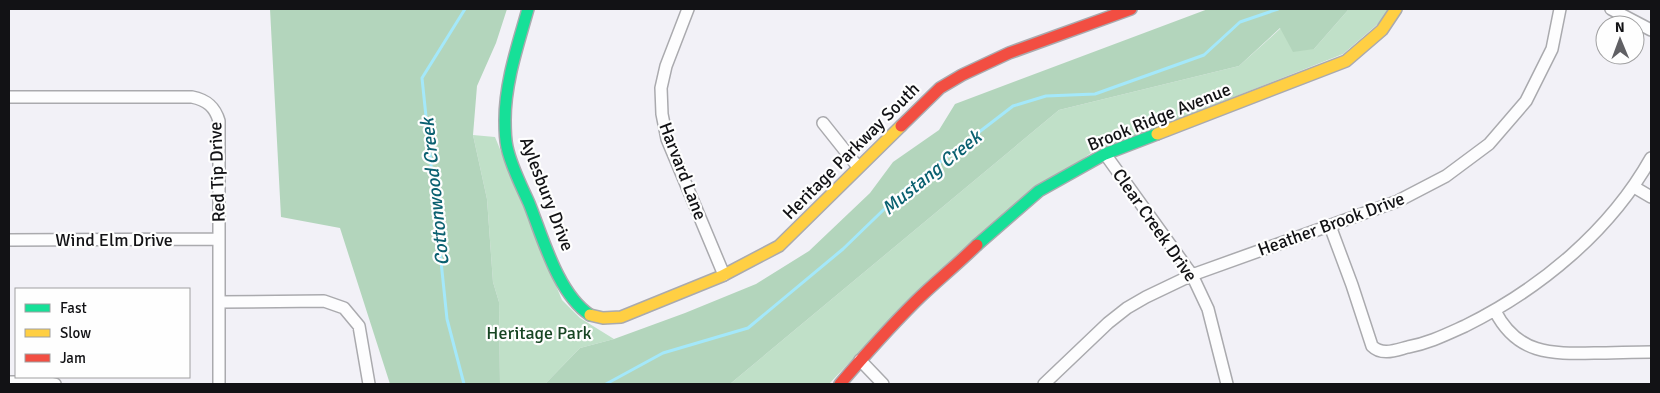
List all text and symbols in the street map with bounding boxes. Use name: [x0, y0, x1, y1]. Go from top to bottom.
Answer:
north arrow: [1595, 15, 1645, 65]
text: N: [1615, 19, 1625, 36]
street label: Heritage Parkway South: [778, 78, 924, 224]
street label: Brook Ridge Avenue: [1084, 78, 1234, 156]
water label: Cottonwood Creek: [415, 115, 455, 267]
street label: Harvard Lane: [654, 119, 712, 223]
street label: Red Tip Drive: [204, 121, 230, 223]
water label: Mustang Creek: [877, 124, 988, 220]
street label: Aylesbury Drive: [515, 134, 579, 254]
street label: Clear Creek Drive: [1108, 164, 1202, 286]
street label: Heather Brook Drive: [1255, 187, 1407, 261]
street label: Wind Elm Drive: [55, 229, 173, 251]
legend: [15, 288, 190, 378]
text: Fast: [60, 299, 87, 317]
park label: Heritage Park: [486, 322, 592, 344]
text: Slow: [60, 324, 91, 342]
text: Jam: [60, 349, 86, 367]

